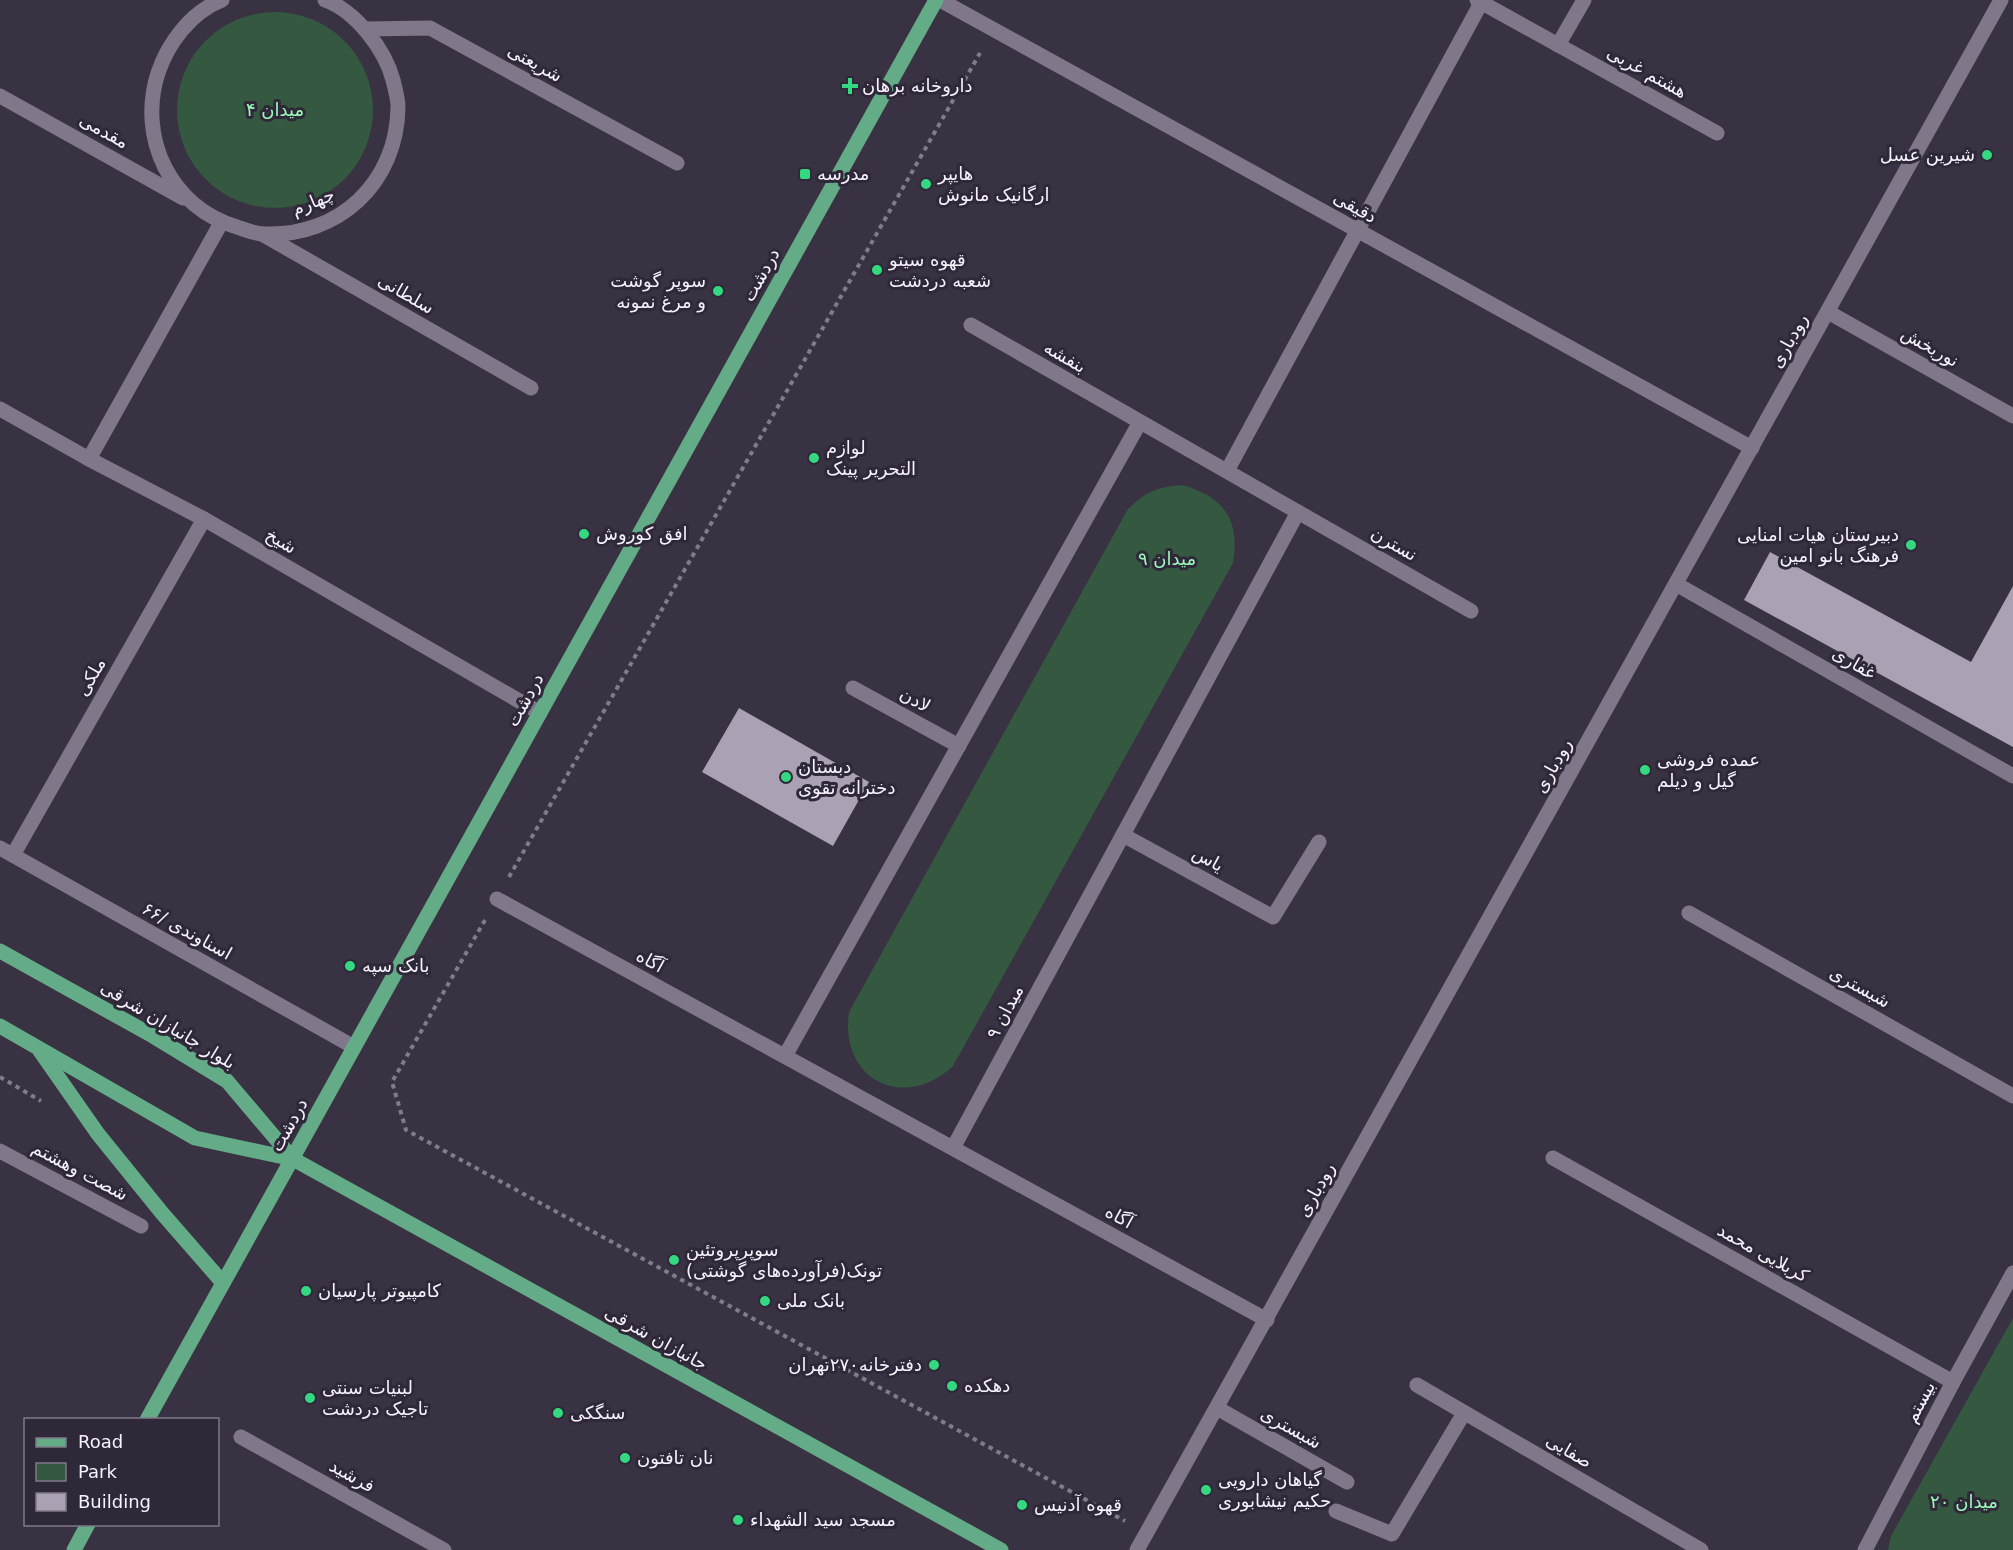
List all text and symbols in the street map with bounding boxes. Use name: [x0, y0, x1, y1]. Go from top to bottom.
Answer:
street label: شریعتی: [504, 39, 566, 87]
street label: هشتم غربی: [1603, 41, 1691, 103]
place label: داروخانه برهان: [862, 75, 973, 97]
marker: داروخانه برهان: [843, 79, 857, 93]
park label: میدان ۴: [246, 99, 304, 120]
street label: مقدمی: [76, 109, 132, 153]
place label: شیرین عسل: [1880, 144, 1975, 166]
marker: شیرین عسل: [1980, 148, 1994, 162]
place label: مدرسه: [817, 163, 870, 184]
place label: هایپر ارگانیک مانوش: [937, 163, 1049, 206]
marker: مدرسه: [798, 167, 812, 181]
marker: هایپر ارگانیک مانوش: [919, 177, 933, 191]
street label: چهارم: [288, 183, 338, 221]
street label: دقیقی: [1330, 186, 1381, 227]
street label: دردشت: [737, 245, 784, 305]
place label: قهوه سیتو شعبه دردشت: [888, 249, 991, 291]
marker: قهوه سیتو شعبه دردشت: [870, 263, 884, 277]
street label: سلطانی: [374, 269, 438, 318]
place label: سوپر گوشت و مرغ نمونه: [610, 270, 706, 313]
marker: سوپر گوشت و مرغ نمونه: [711, 284, 725, 298]
street label: رودباری: [1765, 310, 1813, 372]
street label: نوربخش: [1897, 322, 1963, 372]
street label: بنفشه: [1040, 336, 1090, 377]
place label: لوازم التحریر پینک: [826, 437, 916, 480]
marker: لوازم التحریر پینک: [807, 451, 821, 465]
street label: نسترن: [1367, 522, 1421, 566]
street label: شیخ: [262, 523, 300, 559]
place label: افق کوروش: [596, 523, 688, 545]
place label: دبیرستان هیات امنایی فرهنگ بانو امین: [1737, 524, 1899, 567]
marker: افق کوروش: [577, 527, 591, 541]
marker: دبیرستان هیات امنایی فرهنگ بانو امین: [1904, 538, 1918, 552]
park label: میدان ۹: [1138, 548, 1196, 569]
street label: غفاری: [1829, 642, 1880, 683]
street label: ملکی: [71, 654, 110, 700]
street label: دردشت: [501, 670, 548, 730]
street label: لادن: [896, 683, 934, 716]
street label: رودباری: [1529, 735, 1577, 797]
place label: عمده فروشی گیل و دیلم: [1657, 749, 1760, 792]
place label: دبستان دخترانه تقوی: [798, 756, 895, 799]
marker: عمده فروشی گیل و دیلم: [1638, 763, 1652, 777]
marker: دبستان دخترانه تقوی: [779, 770, 793, 784]
street label: یاس: [1189, 842, 1228, 876]
street label: اسناوندی /۶۶: [138, 897, 236, 965]
street label: آگاه: [633, 944, 669, 977]
place label: بانک سپه: [362, 955, 430, 977]
marker: بانک سپه: [343, 959, 357, 973]
street label: شبستری: [1826, 961, 1894, 1013]
street label: بلوار جانبازان شرقی: [97, 976, 239, 1074]
street label: میدان ۹: [982, 981, 1027, 1042]
street label: دردشت: [265, 1095, 312, 1155]
street label: شصت وهشتم: [28, 1136, 132, 1206]
street label: رودباری: [1292, 1159, 1340, 1221]
street label: آگاه: [1102, 1200, 1138, 1233]
street label: کربلایی محمد: [1713, 1219, 1813, 1287]
place label: سوپرپروتئین تونک(فرآورده‌های گوشتی): [686, 1239, 882, 1282]
marker: سوپرپروتئین تونک(فرآورده‌های گوشتی): [667, 1253, 681, 1267]
place label: کامپیوتر پارسیان: [318, 1280, 441, 1302]
marker: کامپیوتر پارسیان: [299, 1284, 313, 1298]
place label: بانک ملی: [777, 1290, 845, 1311]
marker: بانک ملی: [758, 1294, 772, 1308]
street label: جانبازان شرقی: [601, 1301, 711, 1375]
place label: دفترخانه۲۷۰تهران: [788, 1354, 922, 1376]
marker: دفترخانه۲۷۰تهران: [927, 1358, 941, 1372]
place label: دهکده: [964, 1375, 1010, 1396]
place label: لبنیات سنتی تاجیک دردشت: [322, 1377, 428, 1419]
street label: بیستم: [1900, 1377, 1940, 1427]
marker: دهکده: [945, 1379, 959, 1393]
marker: لبنیات سنتی تاجیک دردشت: [303, 1391, 317, 1405]
place label: سنگکی: [570, 1402, 625, 1423]
street label: شبستری: [1257, 1402, 1325, 1454]
marker: سنگکی: [551, 1406, 565, 1420]
legend: [24, 1418, 219, 1526]
street label: صفایی: [1542, 1429, 1596, 1472]
text: Road: [78, 1431, 123, 1452]
place label: نان تافتون: [637, 1447, 713, 1469]
marker: نان تافتون: [618, 1451, 632, 1465]
street label: فرشید: [325, 1455, 379, 1497]
text: Park: [78, 1461, 117, 1482]
place label: گیاهان دارویی حکیم نیشابوری: [1218, 1469, 1331, 1512]
marker: گیاهان دارویی حکیم نیشابوری: [1199, 1483, 1213, 1497]
text: Building: [78, 1491, 151, 1512]
park label: میدان ۲۰: [1930, 1491, 1998, 1512]
place label: قهوه آدنیس: [1034, 1493, 1122, 1516]
marker: قهوه آدنیس: [1015, 1498, 1029, 1512]
place label: مسجد سید الشهداء: [750, 1509, 896, 1531]
marker: مسجد سید الشهداء: [731, 1513, 745, 1527]

